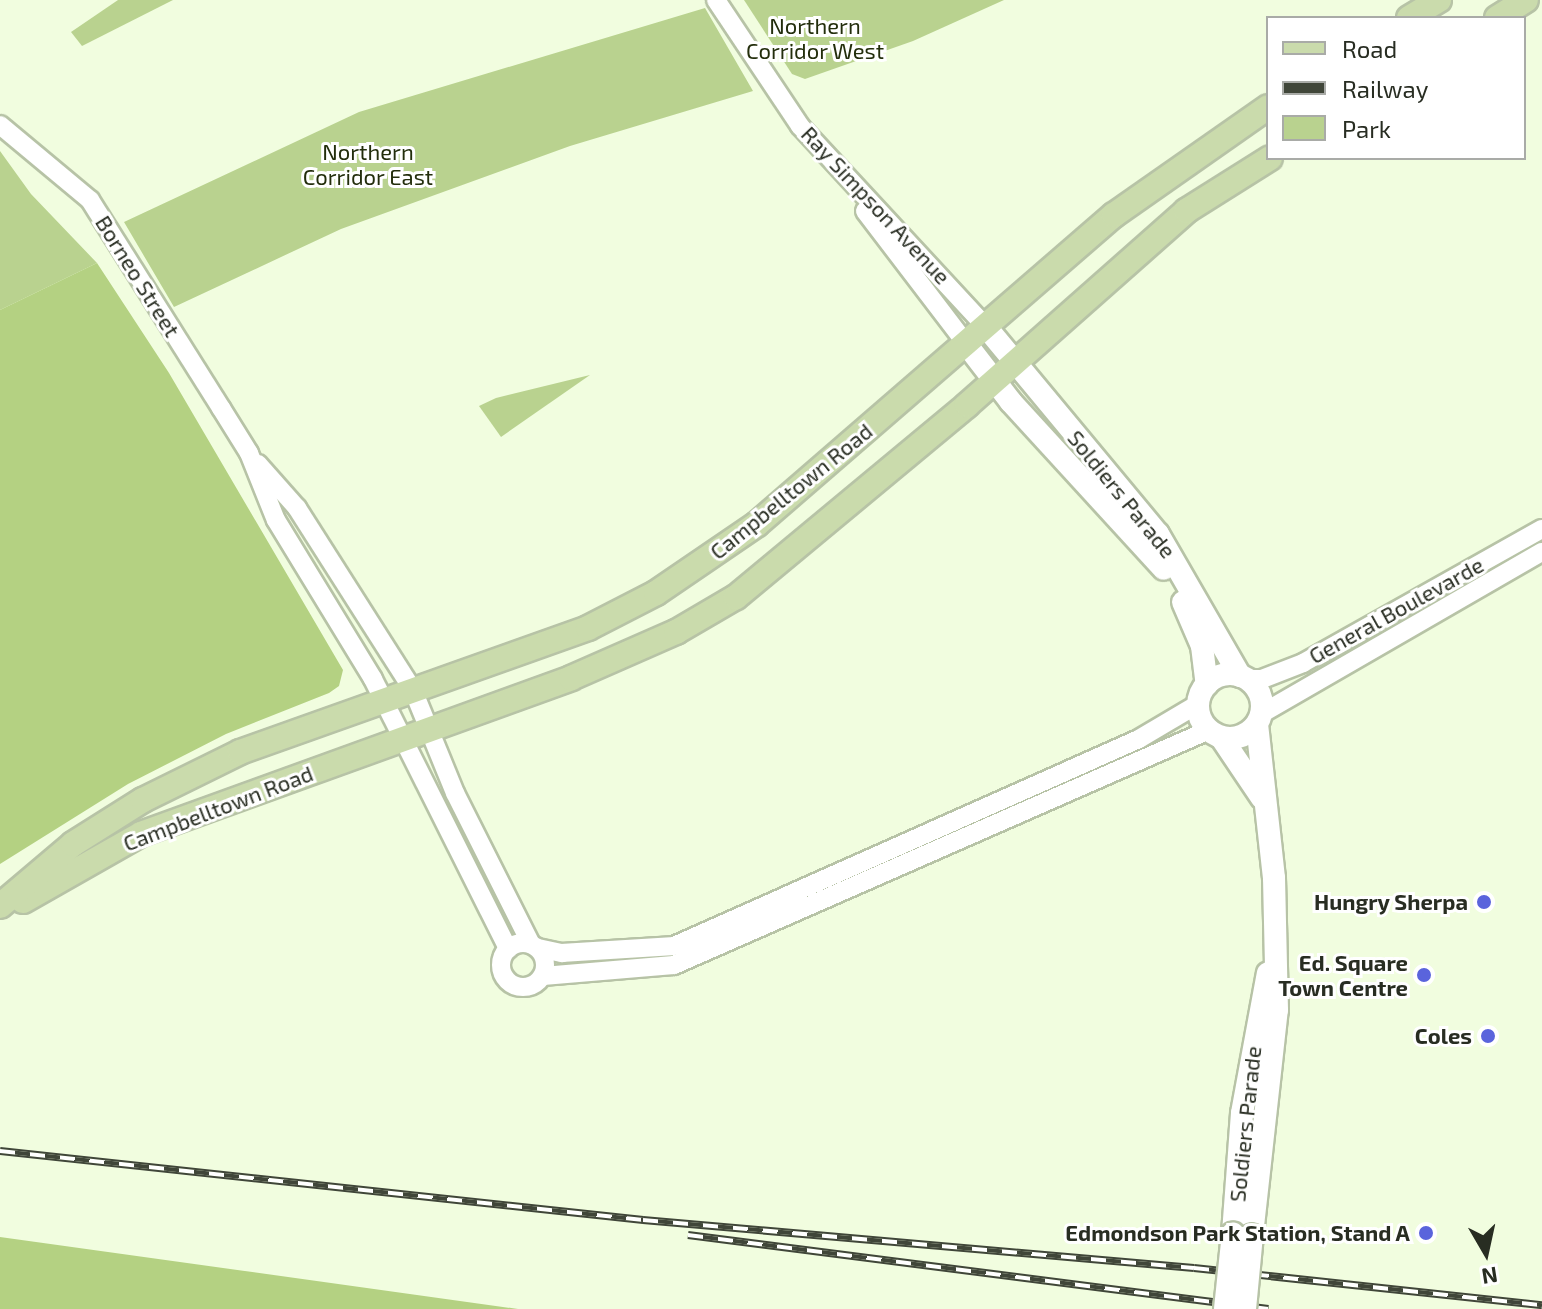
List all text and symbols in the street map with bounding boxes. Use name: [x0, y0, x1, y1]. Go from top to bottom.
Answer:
park label: Northern Corridor West: [746, 12, 884, 64]
legend: [1266, 16, 1526, 160]
text: Road: [1342, 34, 1397, 63]
text: Railway: [1342, 74, 1428, 103]
text: Park: [1342, 114, 1391, 143]
street label: Ray Simpson Avenue: [796, 120, 956, 290]
park label: Northern Corridor East: [303, 138, 433, 190]
street label: Borneo Street: [90, 210, 186, 342]
street label: Campbelltown Road: [705, 417, 877, 565]
street label: Soldiers Parade: [1063, 425, 1181, 563]
street label: General Boulevarde: [1304, 551, 1488, 669]
street label: Campbelltown Road: [119, 760, 317, 856]
place label: Hungry Sherpa: [1313, 889, 1468, 915]
marker: Hungry Sherpa: [1475, 893, 1493, 911]
place label: Ed. Square Town Centre: [1278, 949, 1408, 1000]
marker: Ed. Square Town Centre: [1415, 966, 1433, 984]
place label: Coles: [1415, 1023, 1472, 1049]
marker: Coles: [1479, 1027, 1497, 1045]
street label: Soldiers Parade: [1224, 1045, 1266, 1203]
north arrow: [1446, 1213, 1526, 1293]
place label: Edmondson Park Station, Stand A: [1065, 1220, 1410, 1246]
marker: Edmondson Park Station, Stand A: [1417, 1224, 1435, 1242]
text: N: [1480, 1263, 1500, 1291]

